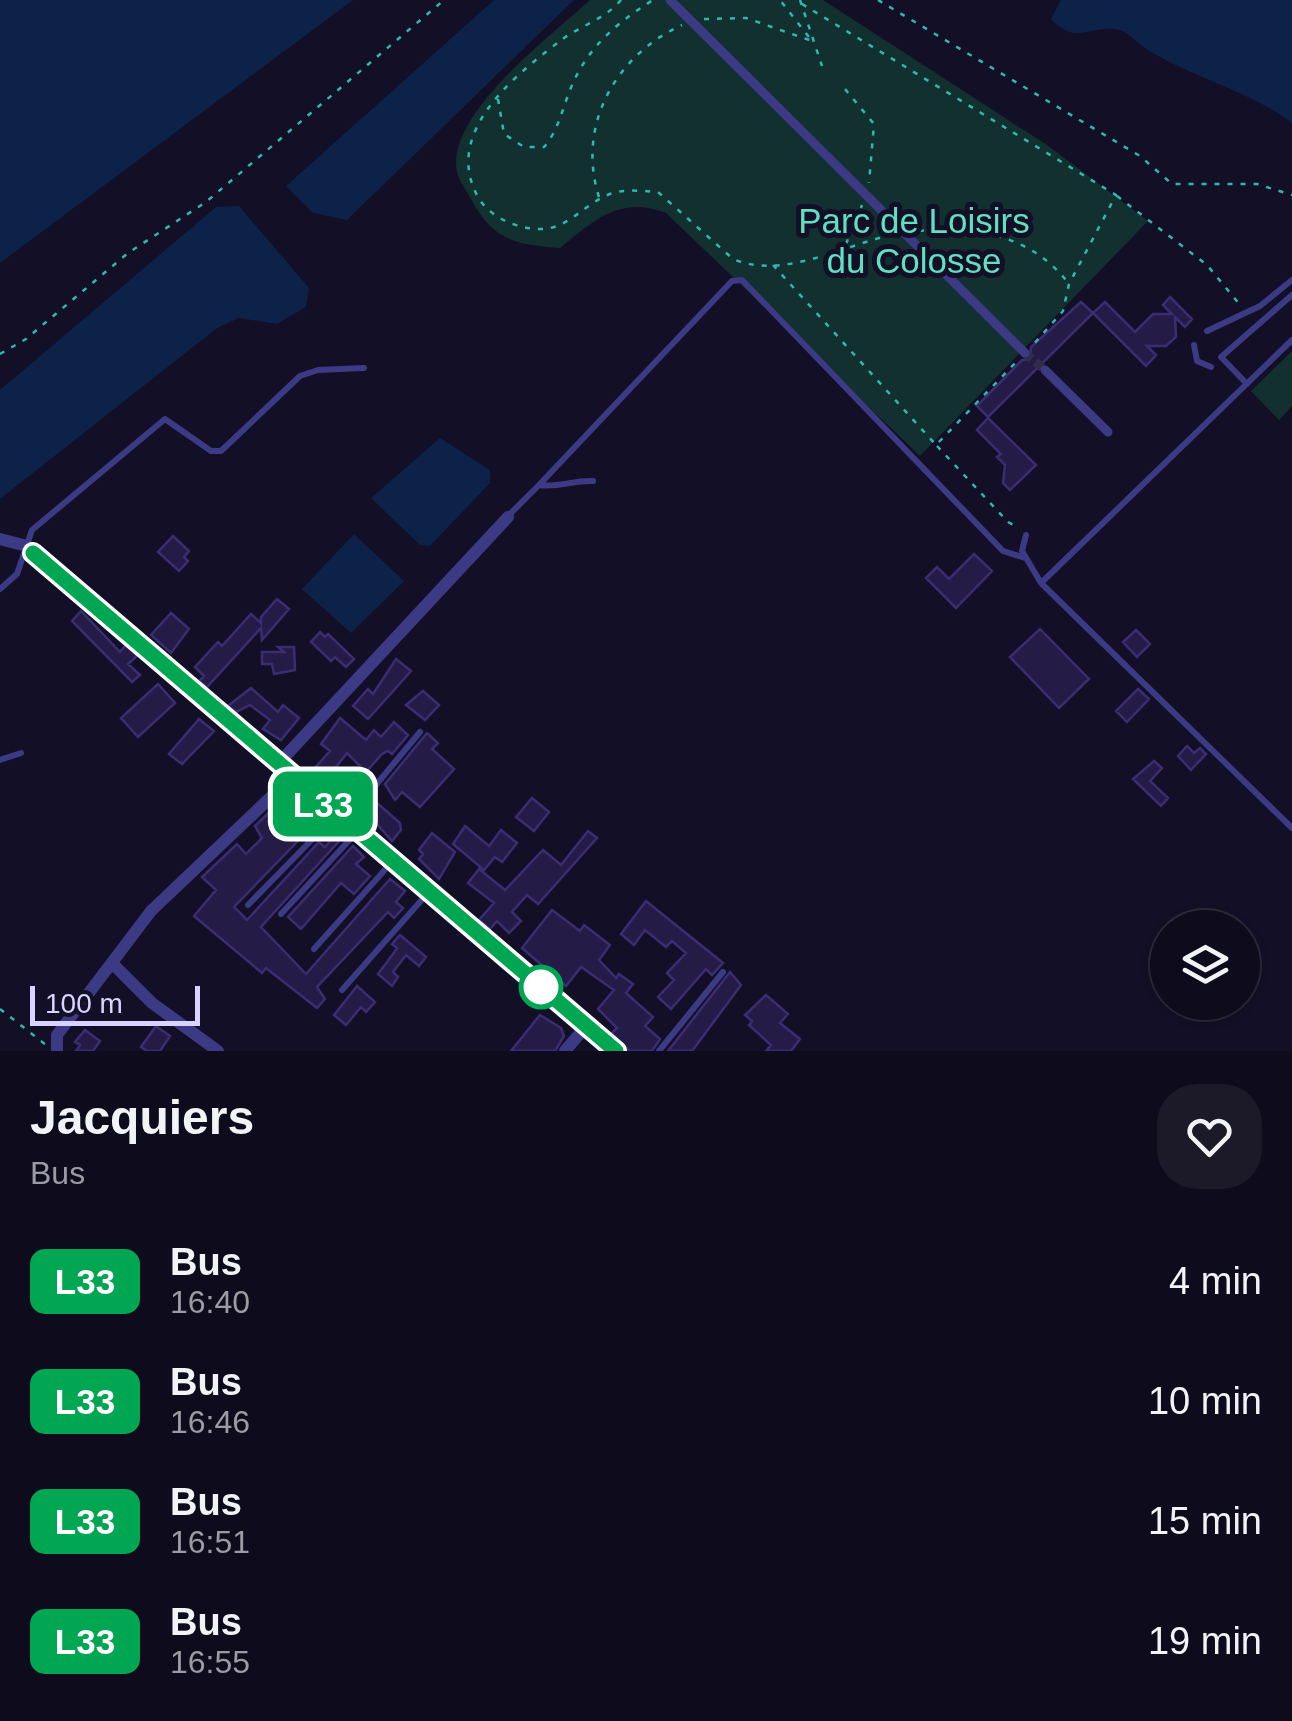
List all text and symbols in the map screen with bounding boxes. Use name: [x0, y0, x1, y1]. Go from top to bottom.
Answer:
park label: Parc de Loisirs du Colosse: [798, 201, 1030, 280]
line badge: L33: [266, 772, 380, 836]
text: L33: [293, 785, 353, 824]
map controls: [1150, 910, 1260, 1020]
button: layers: [1150, 910, 1260, 1020]
unlabelled marker: [520, 966, 562, 1008]
scale bar: [30, 981, 200, 1026]
text: 100 m: [45, 988, 123, 1019]
button: heart: [1157, 1084, 1262, 1189]
text: Jacquiers: [30, 1091, 254, 1144]
text: Bus: [30, 1155, 85, 1191]
text: Bus: [170, 1241, 242, 1283]
text: 4 min: [1169, 1260, 1262, 1302]
text: L33: [55, 1262, 115, 1301]
text: 16:40: [170, 1284, 250, 1320]
text: Bus: [170, 1361, 242, 1403]
text: 10 min: [1148, 1380, 1262, 1422]
text: L33: [55, 1382, 115, 1421]
text: 16:46: [170, 1404, 250, 1440]
text: Bus: [170, 1481, 242, 1523]
text: 15 min: [1148, 1500, 1262, 1542]
text: L33: [55, 1502, 115, 1541]
text: 16:51: [170, 1524, 250, 1560]
text: Bus: [170, 1601, 242, 1643]
text: 19 min: [1148, 1620, 1262, 1662]
text: L33: [55, 1622, 115, 1661]
text: 16:55: [170, 1644, 250, 1680]

